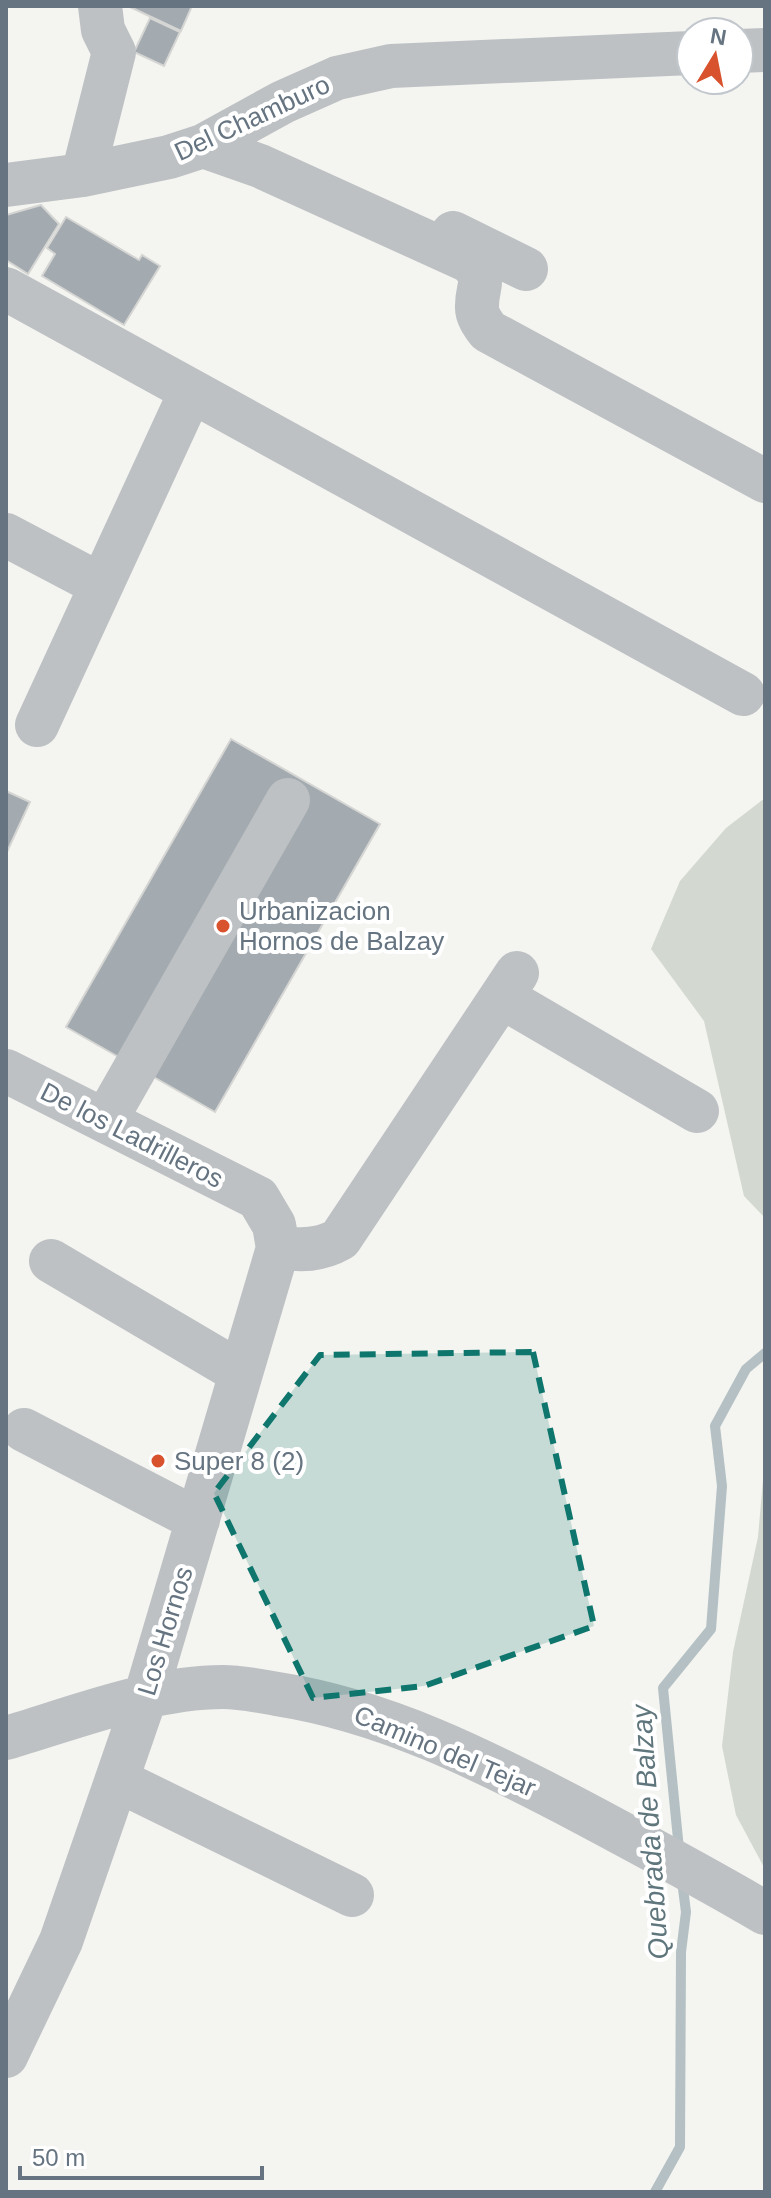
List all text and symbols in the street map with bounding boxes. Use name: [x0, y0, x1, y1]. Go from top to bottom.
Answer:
north arrow: [675, 16, 755, 96]
text: N: [708, 23, 728, 50]
street label: Del Chamburo: [170, 69, 334, 167]
place label: Urbanizacion Hornos de Balzay: [239, 896, 444, 956]
marker: Urbanizacion Hornos de Balzay: [214, 917, 232, 935]
street label: De los Ladrilleros: [36, 1076, 228, 1194]
place label: Super 8 (2): [174, 1446, 304, 1476]
marker: Super 8 (2): [149, 1452, 167, 1470]
street label: Los Hornos: [131, 1563, 199, 1699]
street label: Camino del Tejar: [350, 1699, 541, 1803]
water label: Quebrada de Balzay: [625, 1702, 674, 1960]
scale bar: [20, 2130, 262, 2180]
text: 50 m: [32, 2144, 85, 2171]

